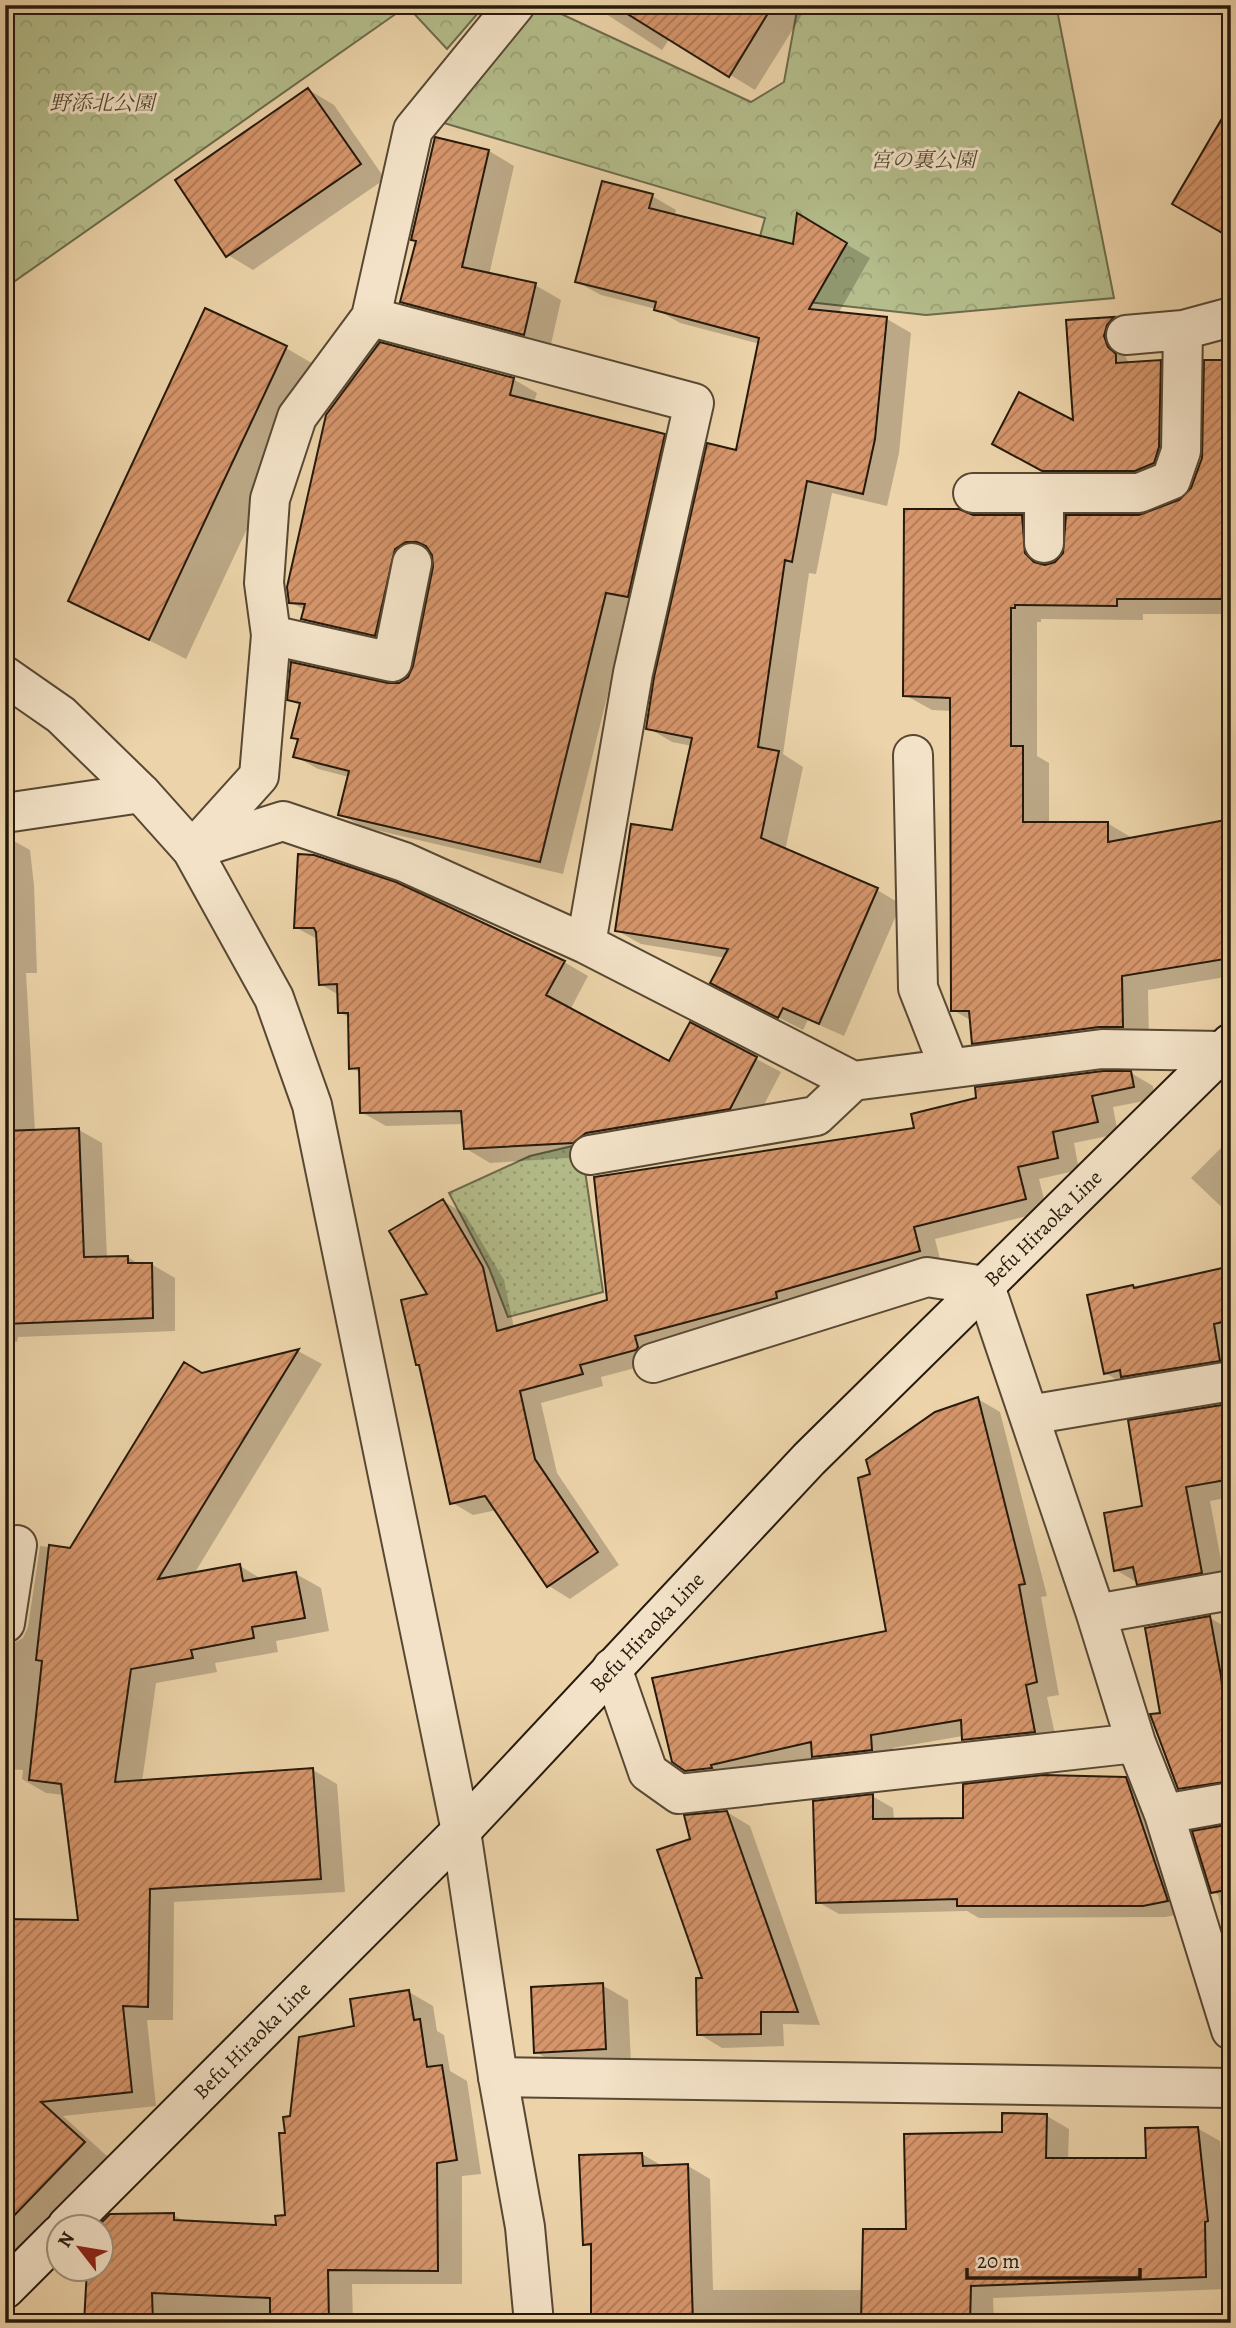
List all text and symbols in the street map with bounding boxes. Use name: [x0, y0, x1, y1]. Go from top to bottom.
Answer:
park label: 野添北公園: [50, 89, 157, 117]
park label: 宮の裏公園: [871, 146, 978, 174]
street label: Befu Hiraoka Line: [978, 1164, 1108, 1293]
street label: Befu Hiraoka Line: [584, 1566, 710, 1699]
street label: Befu Hiraoka Line: [187, 1976, 317, 2105]
north arrow: [46, 2212, 116, 2282]
text: N: [52, 2227, 81, 2252]
scale bar: [967, 2237, 1140, 2281]
text: 20 m: [977, 2247, 1020, 2275]

